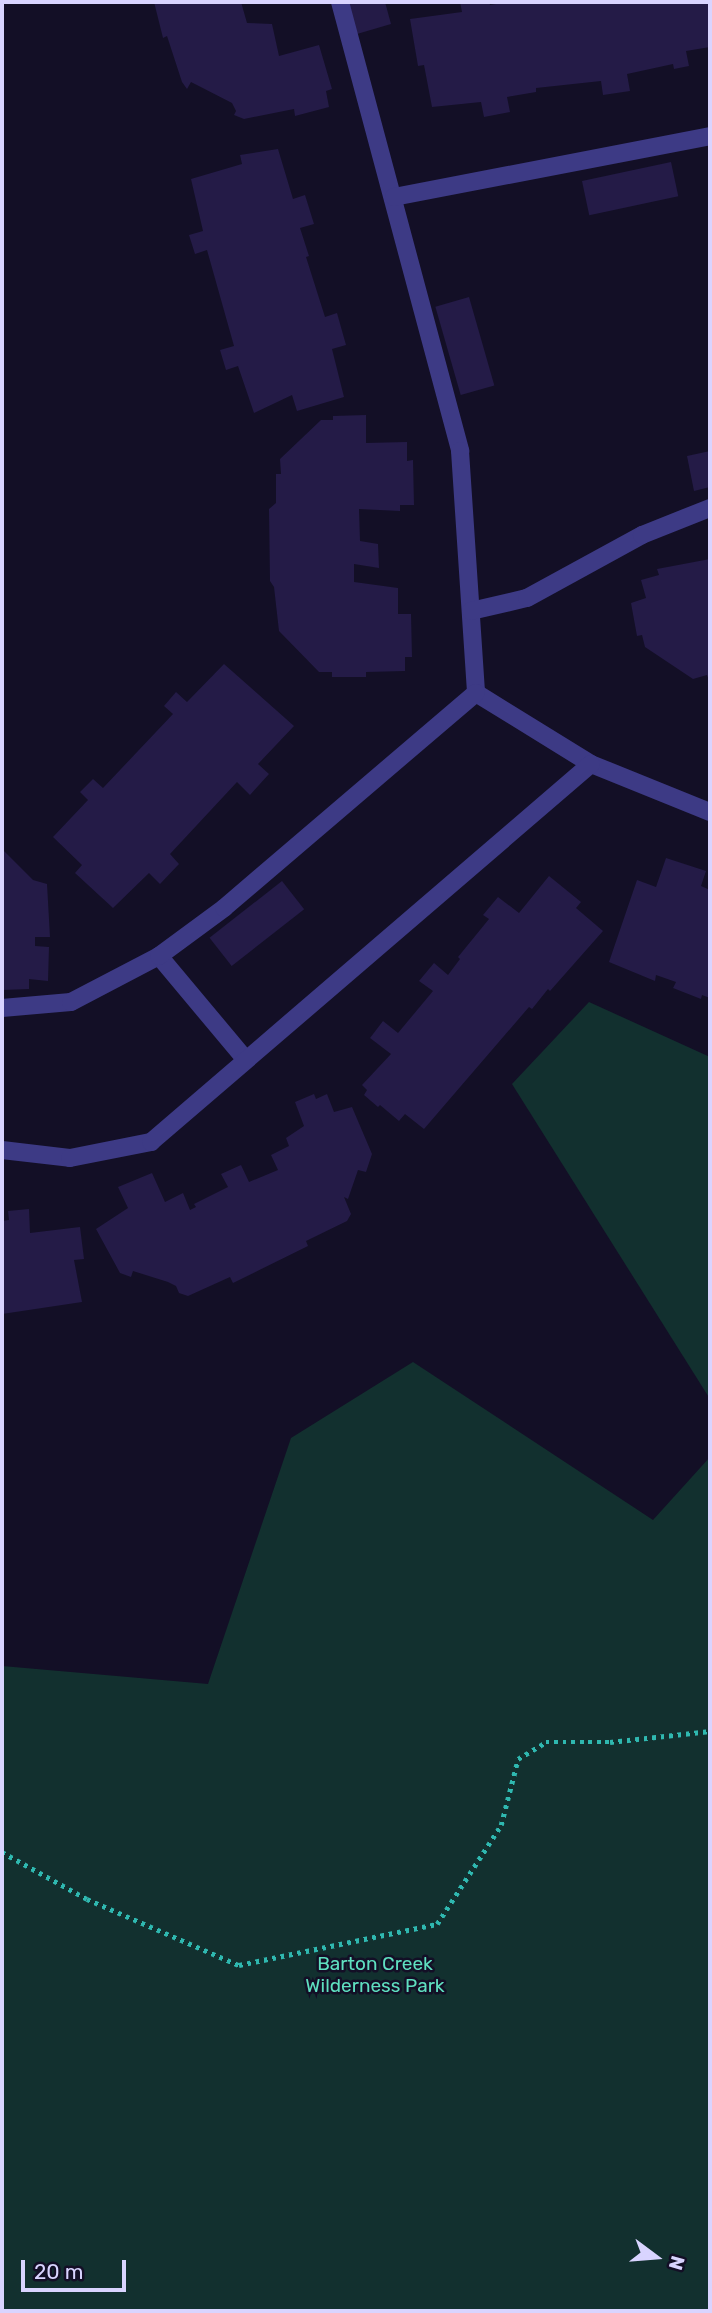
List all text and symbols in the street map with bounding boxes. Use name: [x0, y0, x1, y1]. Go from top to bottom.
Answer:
park label: Barton Creek Wilderness Park: [305, 1953, 445, 1997]
north arrow: [621, 2222, 691, 2292]
scale bar: [24, 2246, 130, 2290]
text: N: [664, 2253, 690, 2273]
text: 20 m: [34, 2259, 83, 2284]

